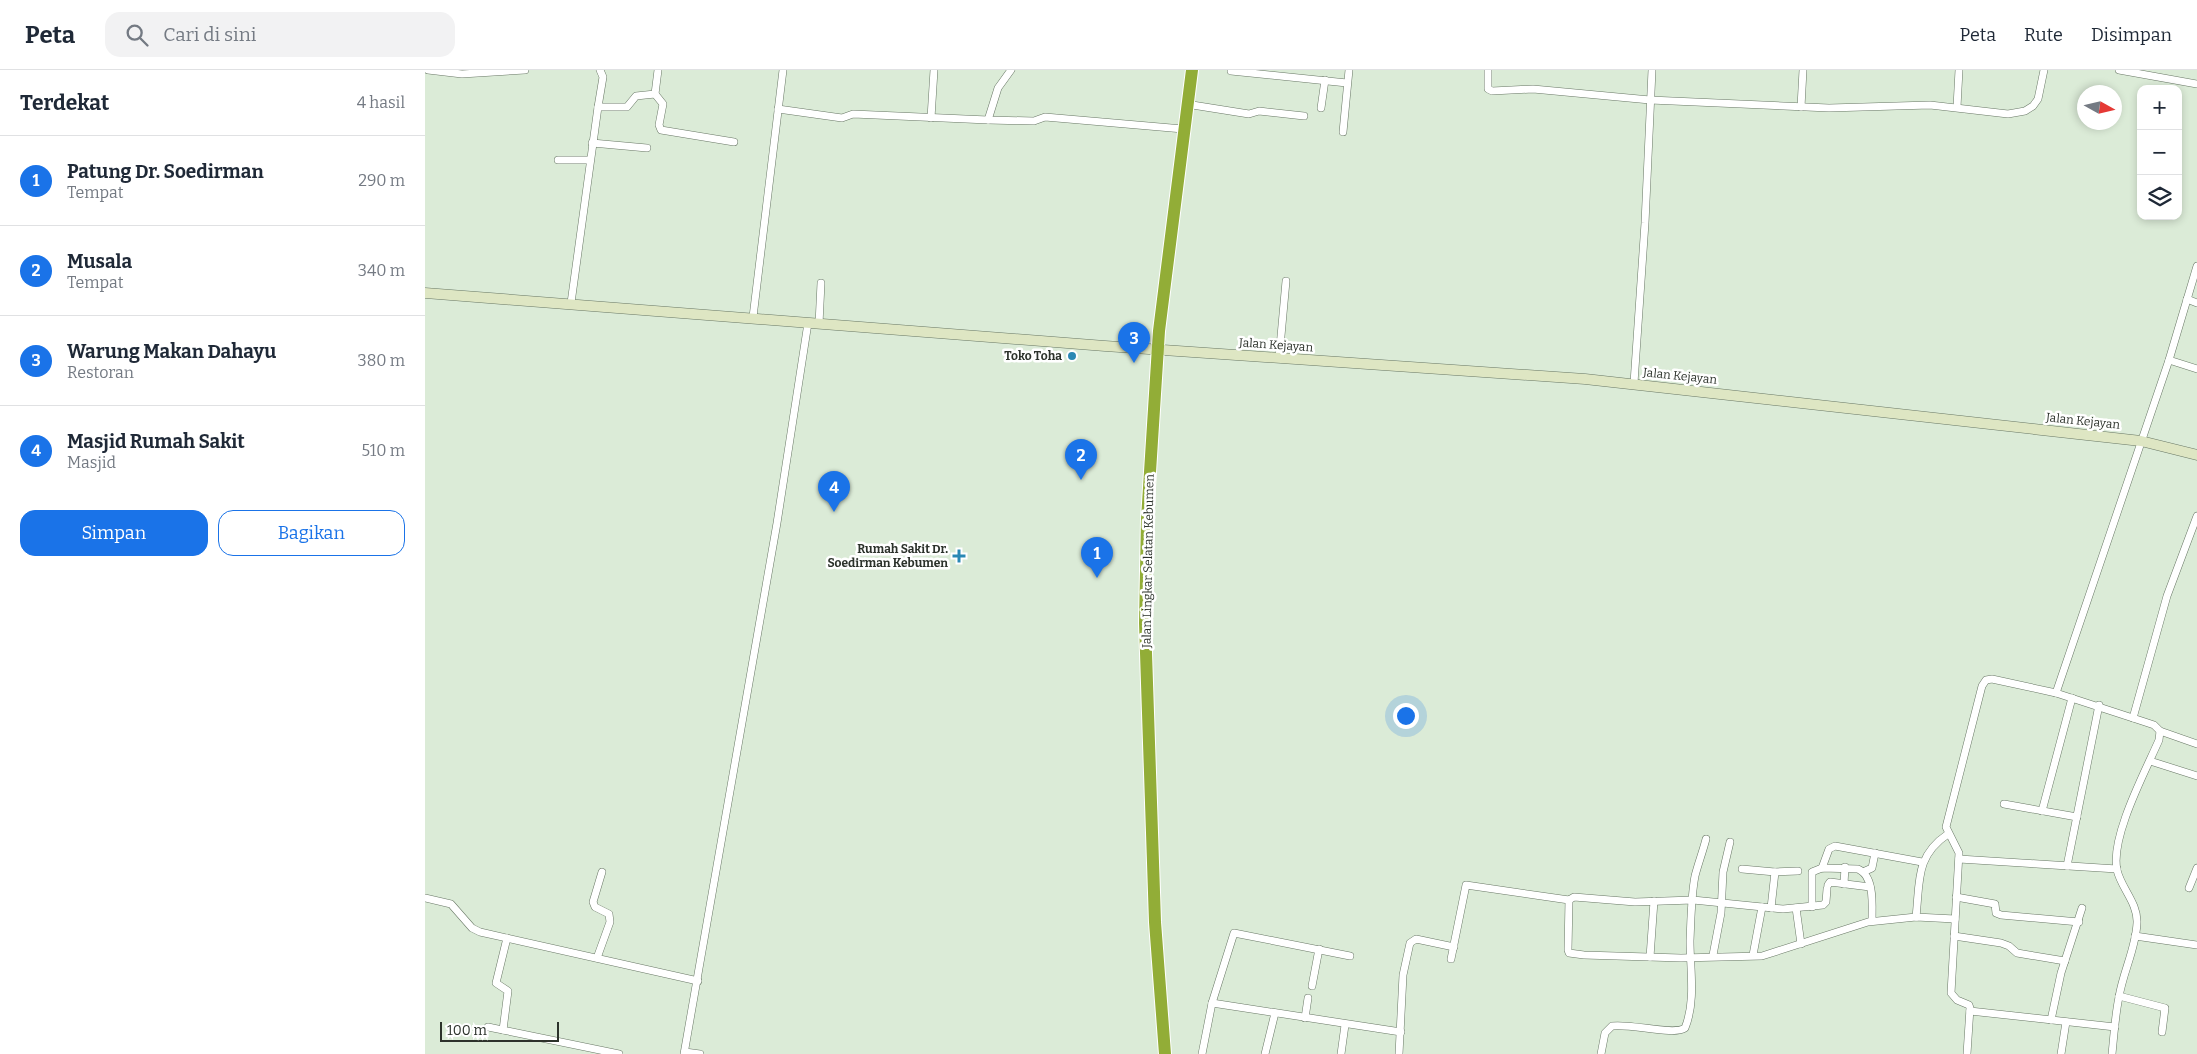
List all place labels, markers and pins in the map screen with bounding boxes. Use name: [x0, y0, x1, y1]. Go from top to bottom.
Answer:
pin: 3: [1118, 322, 1150, 363]
place label: Toko Toha: [1004, 349, 1062, 363]
marker: Toko Toha: [1066, 350, 1078, 362]
pin: 2: [1065, 439, 1097, 480]
pin: 4: [818, 471, 850, 512]
pin: 1: [1081, 537, 1113, 578]
place label: Rumah Sakit Dr. Soedirman Kebumen: [827, 542, 948, 570]
marker: Rumah Sakit Dr. Soedirman Kebumen: [952, 549, 966, 563]

